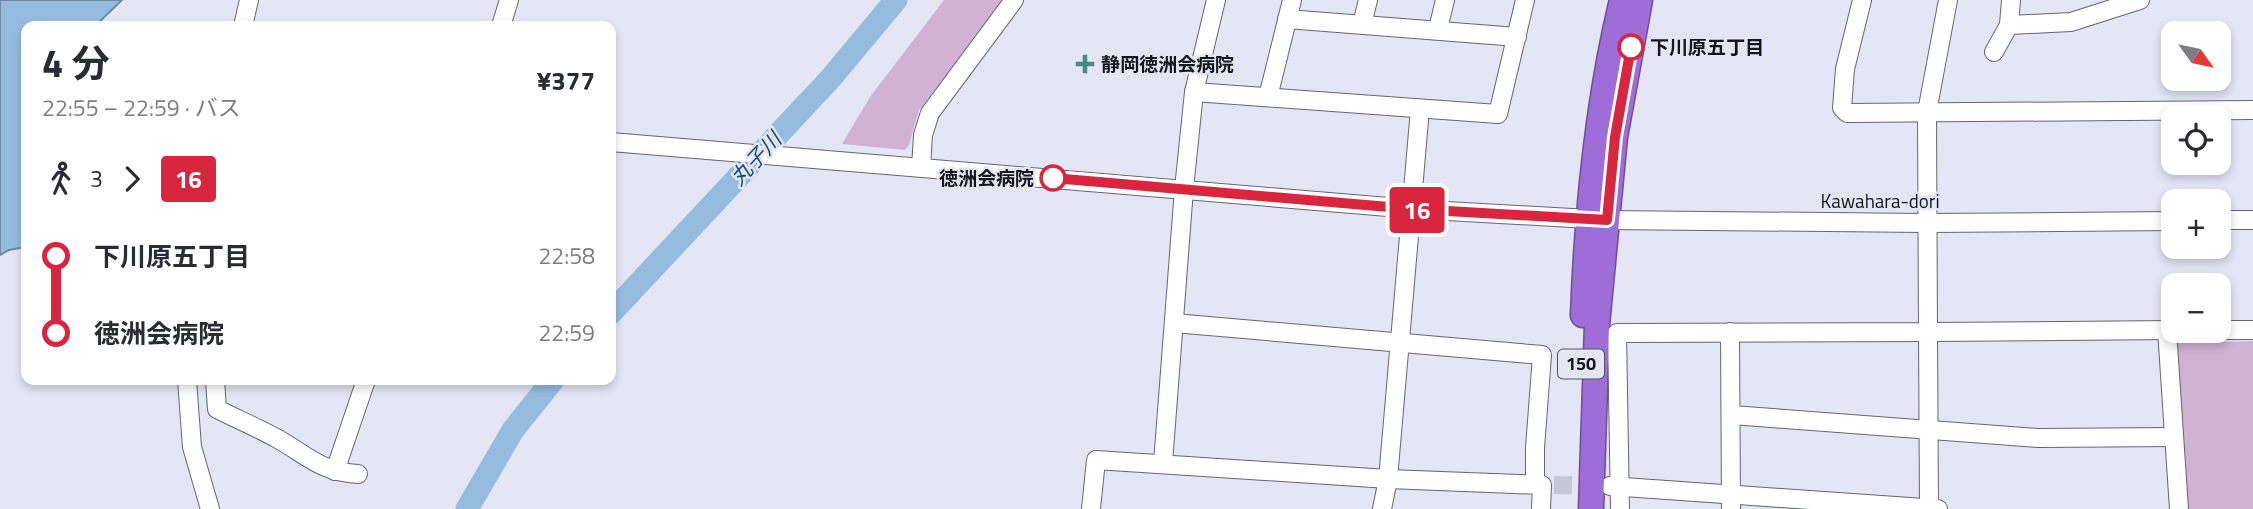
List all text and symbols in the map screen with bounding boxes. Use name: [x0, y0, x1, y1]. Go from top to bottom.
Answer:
north arrow: [2161, 21, 2231, 91]
map controls: [2161, 21, 2231, 343]
place label: 下川原五丁目: [1650, 32, 1764, 61]
text: 4 分: [42, 34, 110, 92]
marker: 下川原五丁目: [1618, 34, 1644, 60]
place label: 静岡徳洲会病院: [1101, 49, 1234, 78]
marker: 静岡徳洲会病院: [1075, 54, 1095, 74]
text: ¥377: [537, 61, 595, 100]
text: 22:55 – 22:59 · バス: [42, 90, 241, 125]
button: locate: [2161, 105, 2231, 175]
water label: 丸子川: [722, 123, 790, 192]
icon: walk: [42, 160, 80, 198]
icon: forward: [113, 160, 151, 198]
text: 3: [90, 161, 103, 196]
text: 16: [175, 161, 202, 197]
place label: 徳洲会病院: [939, 163, 1034, 192]
marker: 徳洲会病院: [1040, 165, 1066, 191]
street label: Kawahara-dori: [1820, 186, 1940, 215]
line badge: 16: [1386, 187, 1448, 233]
button: +: [2161, 189, 2231, 259]
text: 16: [1404, 192, 1430, 228]
text: 下川原五丁目: [94, 237, 250, 276]
text: 22:58: [538, 238, 595, 273]
button: −: [2161, 273, 2231, 343]
text: 徳洲会病院: [94, 314, 224, 353]
text: 22:59: [538, 315, 595, 350]
road number: 150: [1558, 350, 1604, 378]

